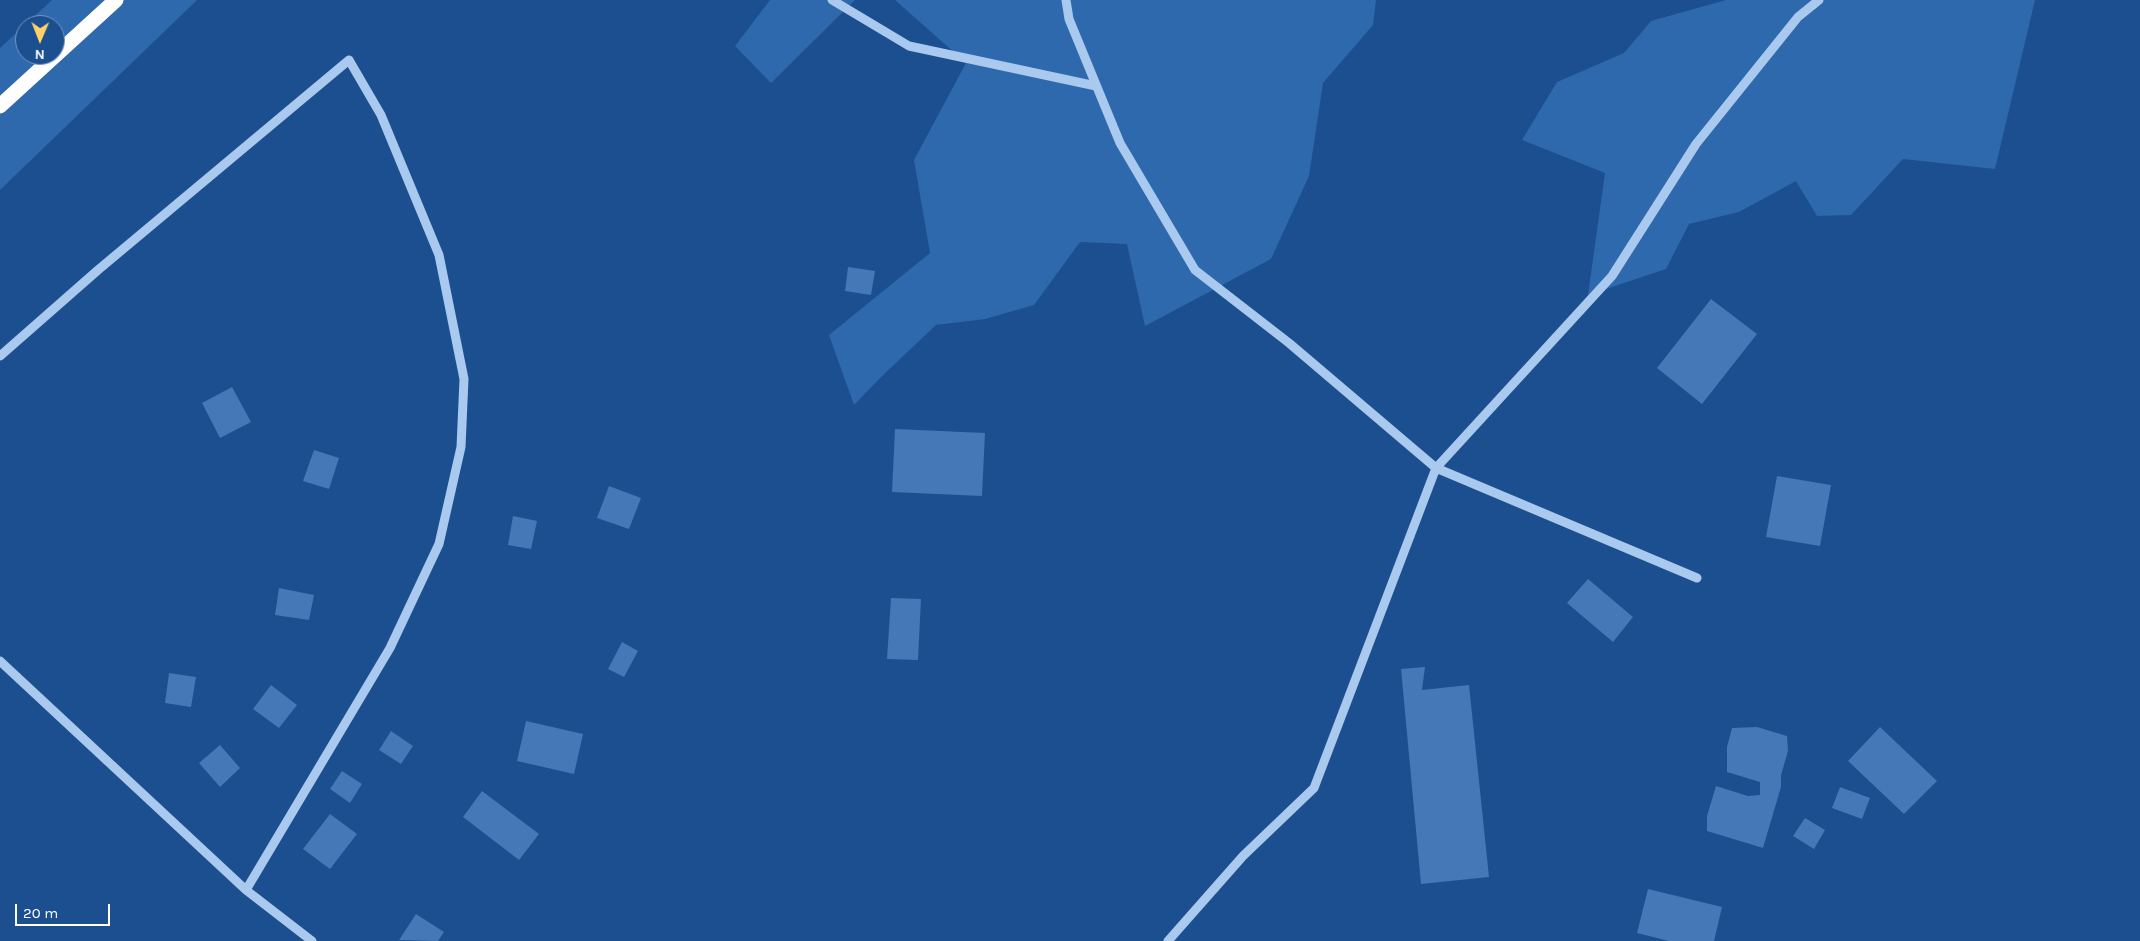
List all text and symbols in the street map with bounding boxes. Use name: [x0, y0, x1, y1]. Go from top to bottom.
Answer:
north arrow: [15, 15, 65, 65]
text: N: [35, 46, 45, 63]
scale bar: [18, 894, 112, 926]
text: 20 m: [23, 904, 58, 922]

